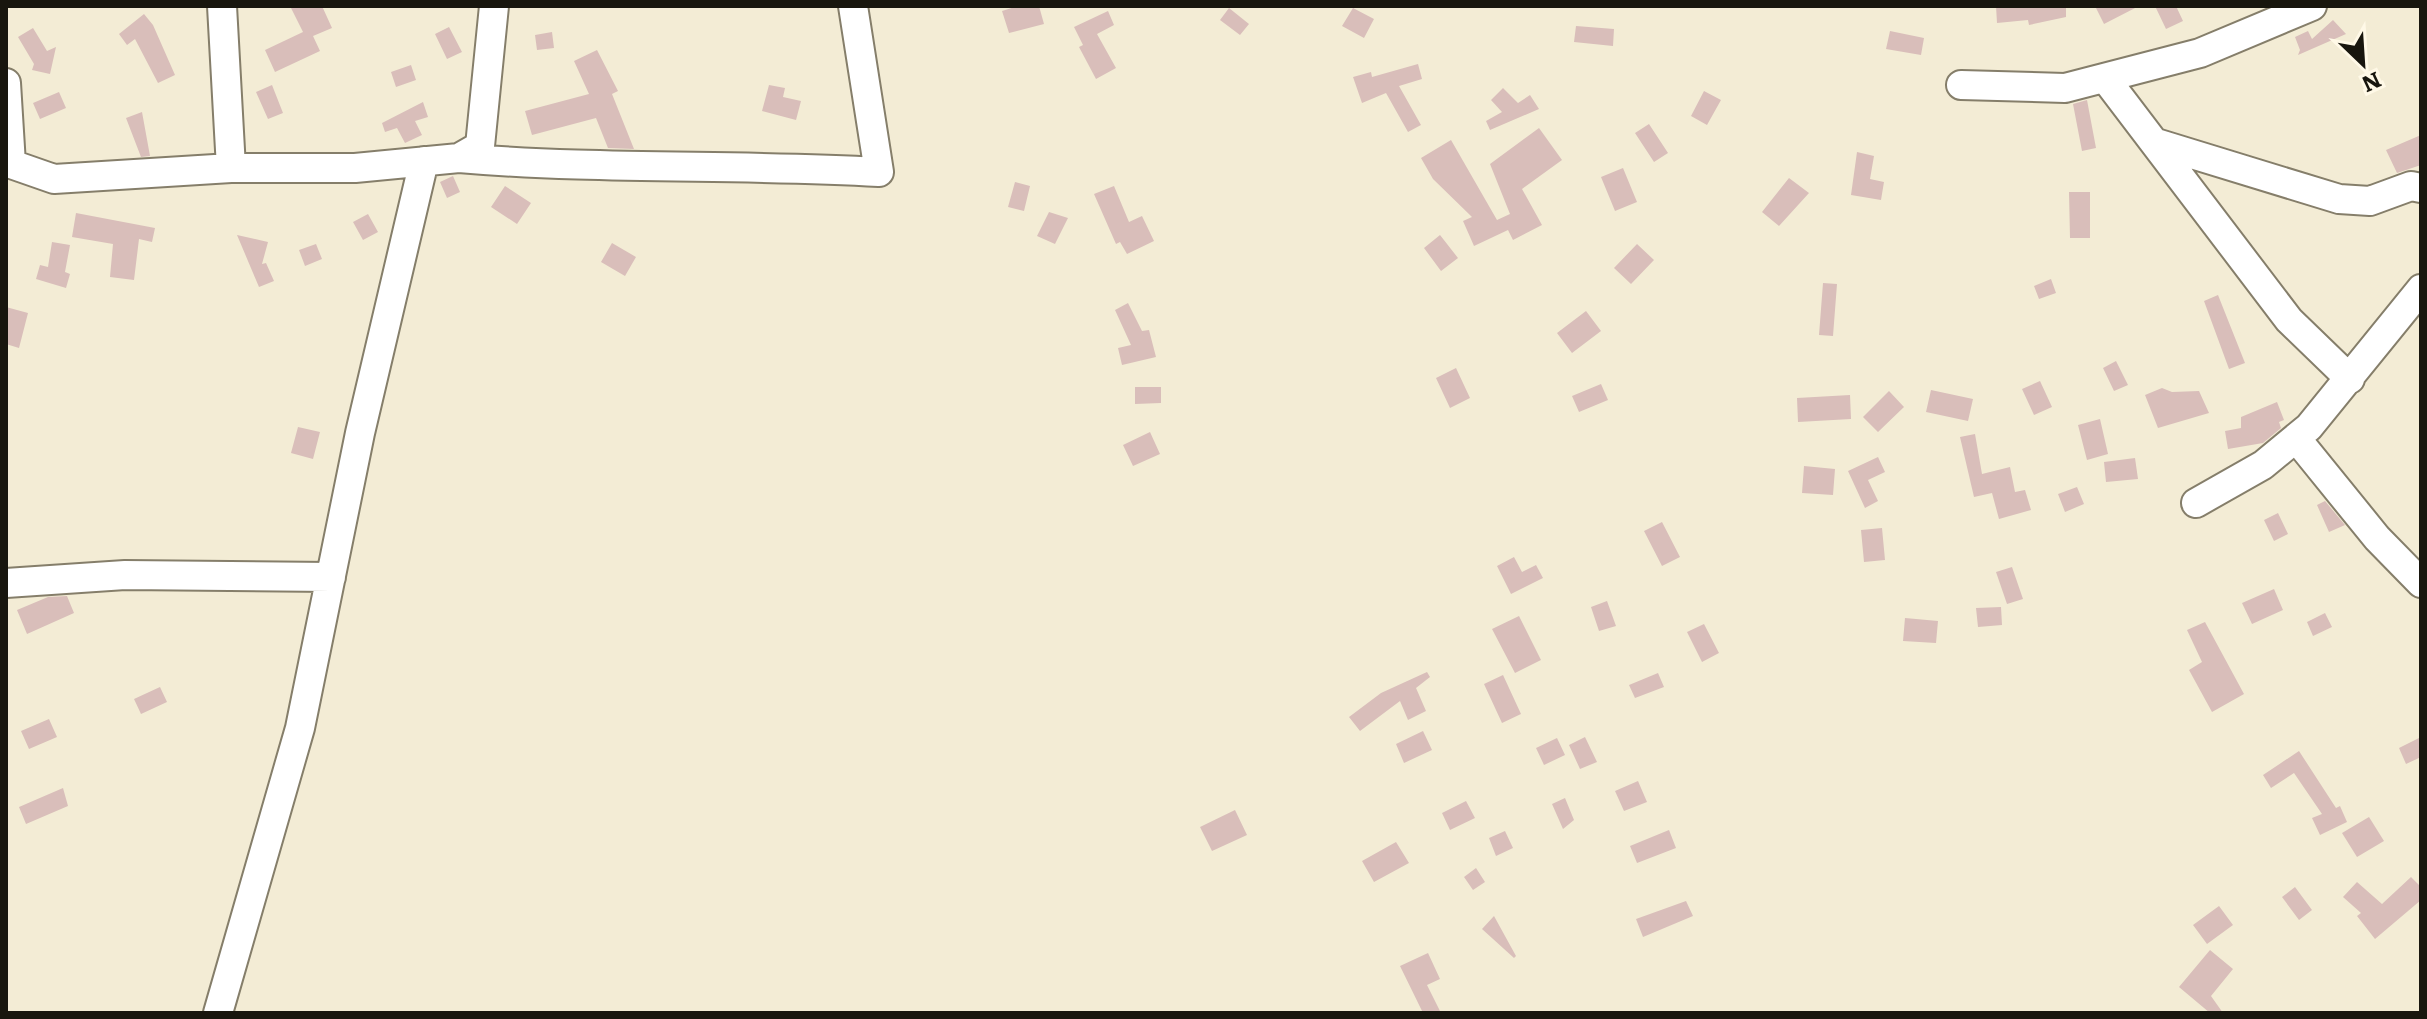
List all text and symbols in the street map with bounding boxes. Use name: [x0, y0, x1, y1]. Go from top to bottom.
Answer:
north arrow: [2323, 24, 2403, 104]
text: N: [2357, 65, 2387, 102]

